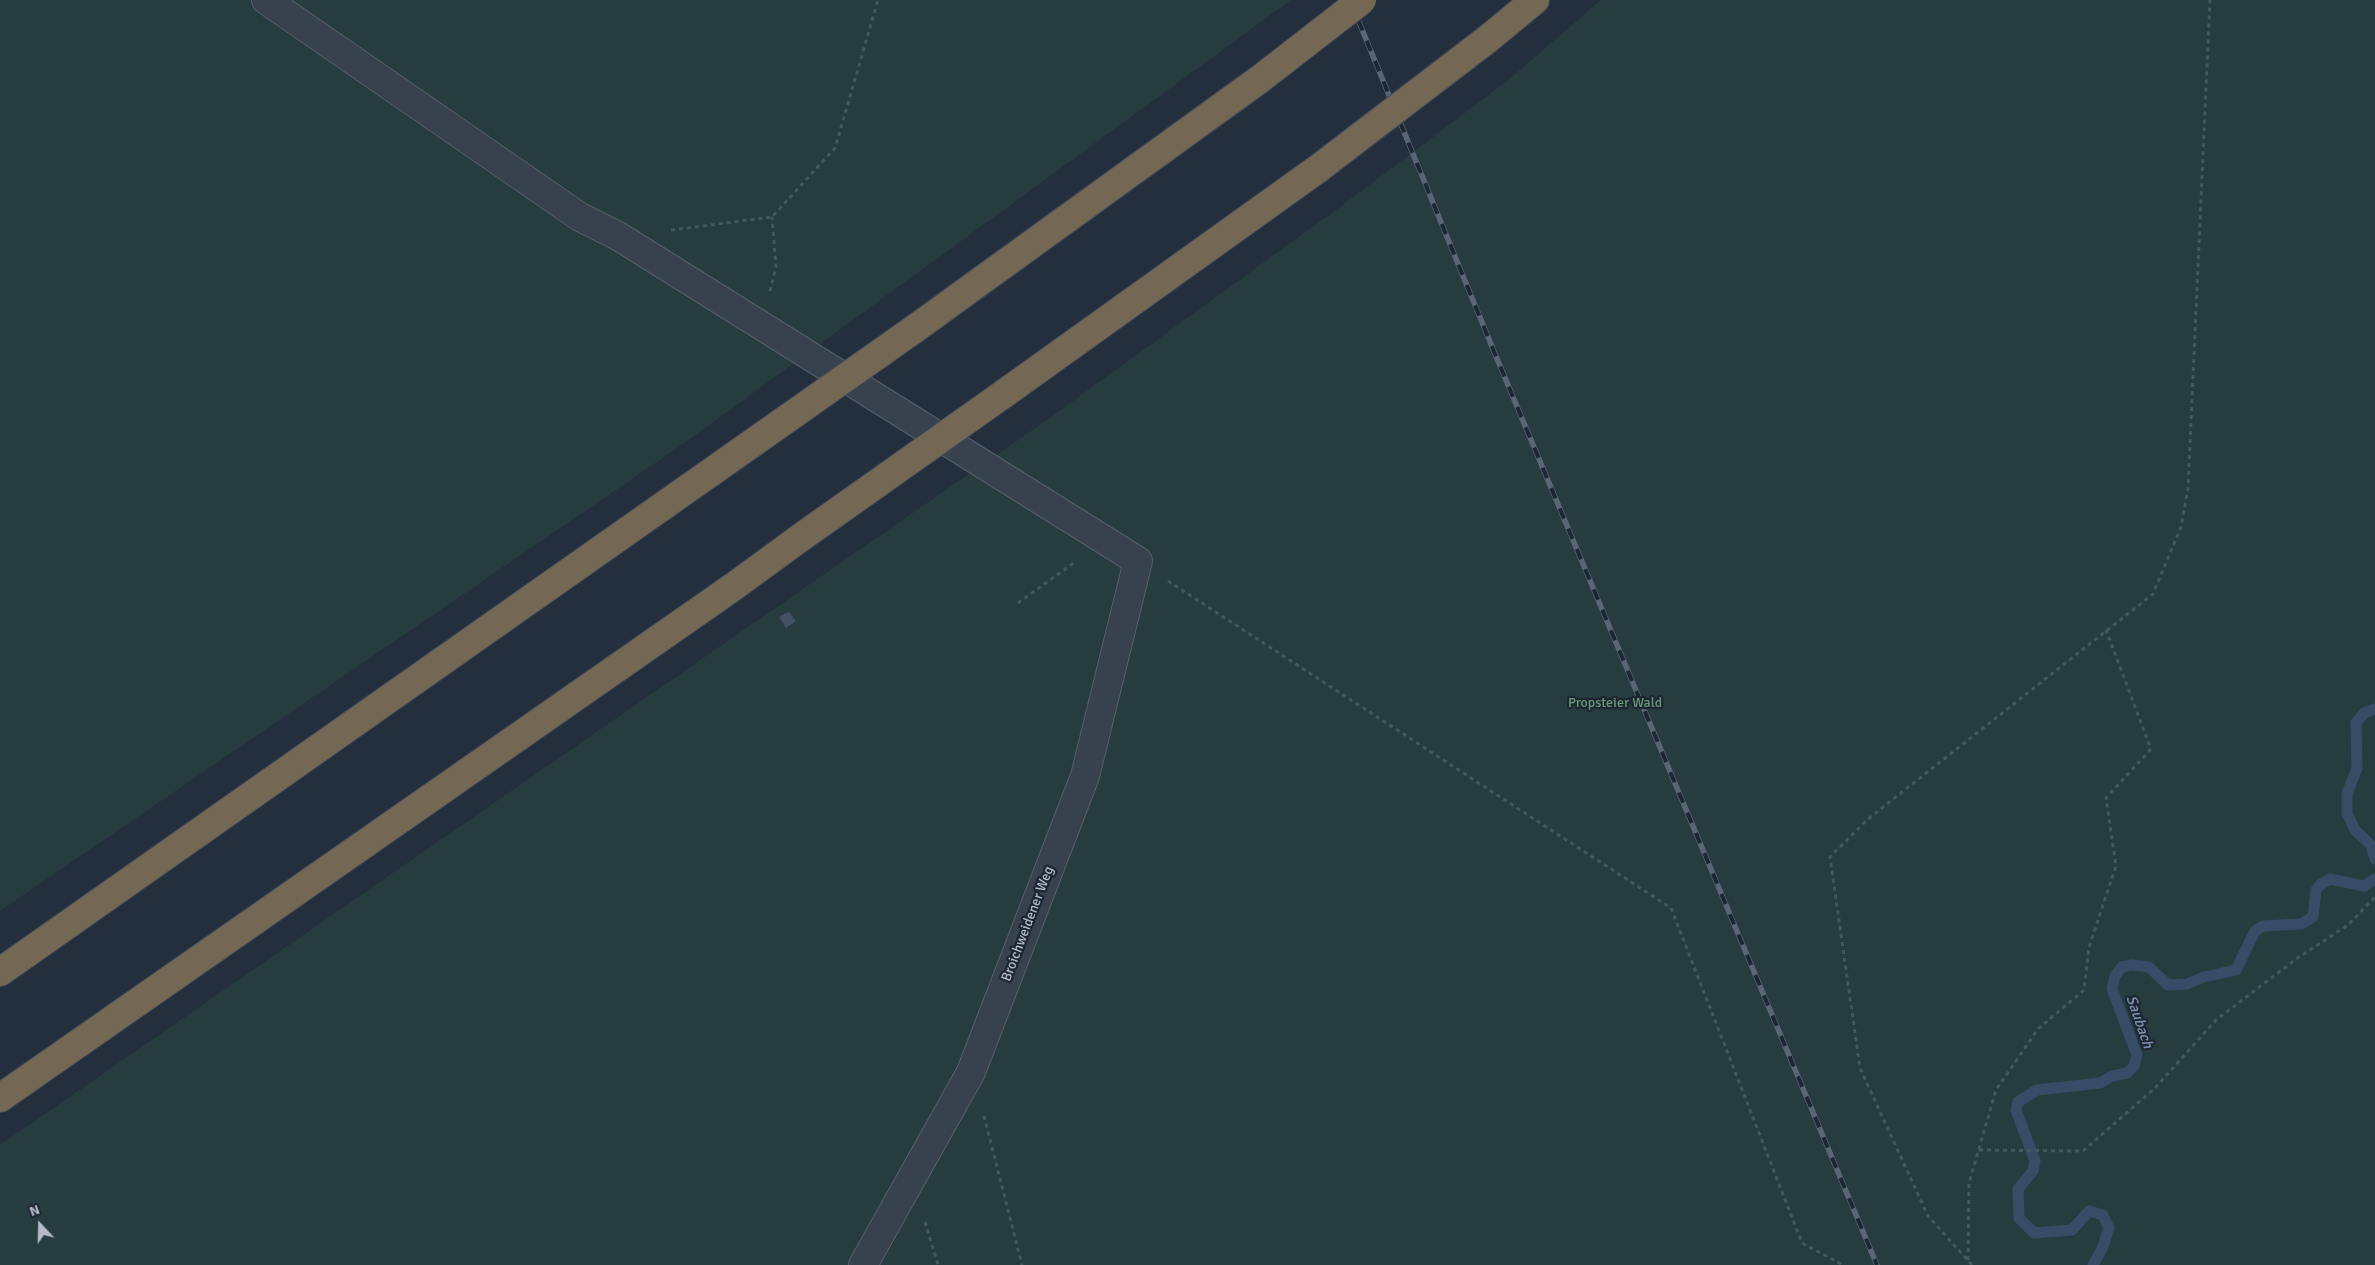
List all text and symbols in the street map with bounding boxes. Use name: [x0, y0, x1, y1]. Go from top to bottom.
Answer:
park label: Propsteier Wald: [1568, 695, 1662, 711]
street label: Broichweidener Weg: [998, 864, 1058, 984]
water label: Saubach: [2122, 993, 2156, 1051]
north arrow: [15, 1200, 65, 1250]
text: N: [27, 1201, 42, 1220]

